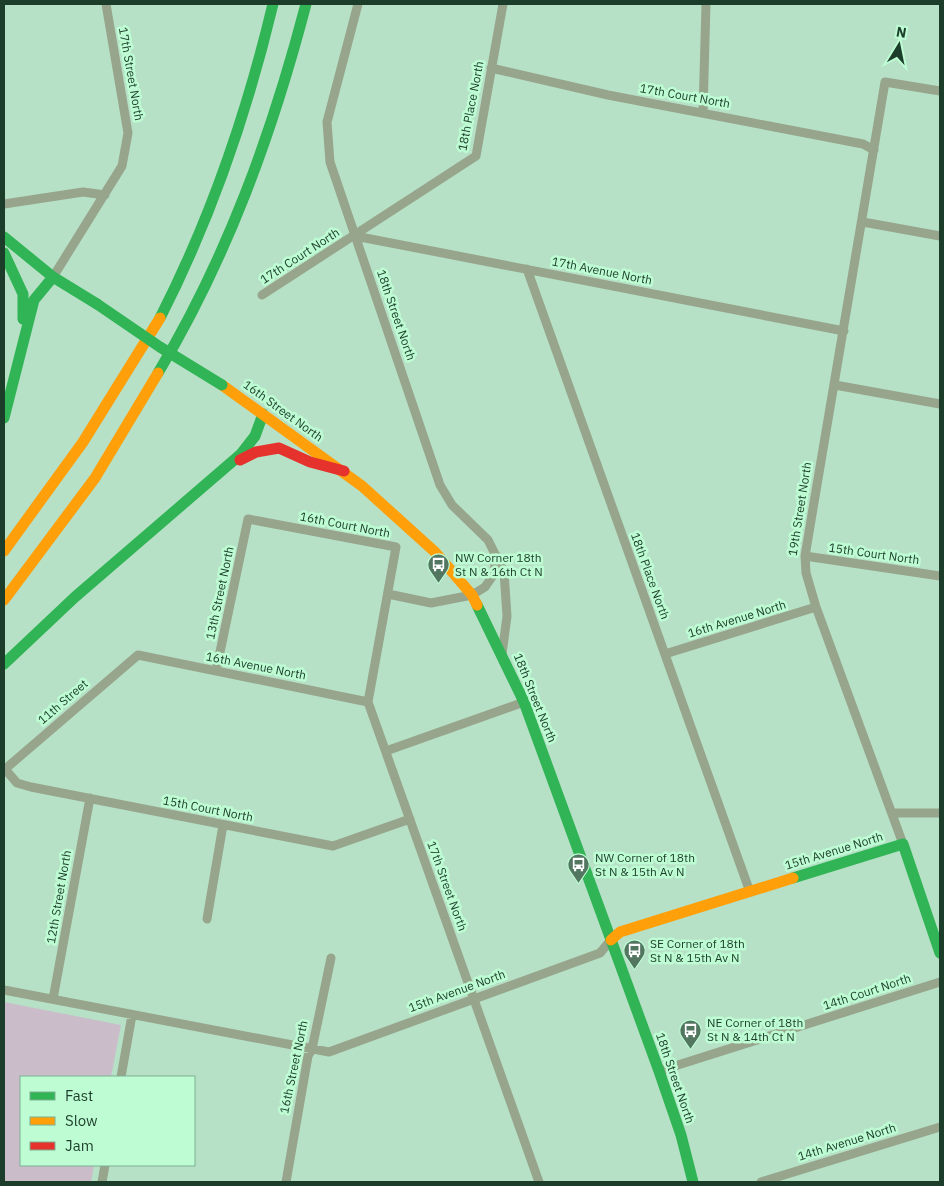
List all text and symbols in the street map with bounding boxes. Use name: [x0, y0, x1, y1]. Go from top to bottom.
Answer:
north arrow: [874, 20, 924, 70]
text: N: [895, 22, 908, 42]
street label: 17th Street North: [116, 26, 147, 122]
street label: 18th Place North: [454, 60, 487, 152]
street label: 17th Court North: [639, 80, 731, 111]
street label: 17th Court North: [257, 224, 342, 287]
street label: 17th Avenue North: [551, 253, 654, 288]
street label: 18th Street North: [374, 268, 419, 362]
street label: 16th Street North: [241, 377, 326, 444]
street label: 19th Street North: [785, 461, 814, 557]
street label: 16th Court North: [299, 508, 391, 541]
street label: 18th Place North: [628, 530, 673, 621]
street label: 15th Court North: [828, 540, 920, 567]
street label: 13th Street North: [202, 545, 237, 641]
place label: NW Corner 18th St N & 16th Ct N: [455, 550, 543, 579]
bus stop icon: NW Corner 18th St N & 16th Ct N: [427, 553, 451, 584]
street label: 16th Avenue North: [686, 596, 788, 641]
street label: 16th Avenue North: [205, 648, 308, 683]
street label: 18th Street North: [511, 651, 560, 745]
street label: 11th Street: [35, 676, 91, 727]
street label: 15th Court North: [162, 792, 254, 825]
street label: 15th Avenue North: [783, 828, 885, 873]
street label: 17th Street North: [424, 839, 471, 933]
street label: 12th Street North: [43, 849, 74, 945]
place label: NW Corner of 18th St N & 15th Av N: [595, 850, 695, 879]
bus stop icon: NW Corner of 18th St N & 15th Av N: [567, 853, 591, 884]
place label: SE Corner of 18th St N & 15th Av N: [650, 936, 745, 965]
bus stop icon: SE Corner of 18th St N & 15th Av N: [622, 939, 646, 970]
street label: 15th Avenue North: [406, 966, 507, 1015]
street label: 14th Court North: [821, 970, 913, 1013]
place label: NE Corner of 18th St N & 14th Ct N: [707, 1015, 803, 1044]
bus stop icon: NE Corner of 18th St N & 14th Ct N: [679, 1018, 703, 1049]
street label: 16th Street North: [276, 1019, 311, 1115]
street label: 18th Street North: [653, 1031, 698, 1125]
legend: [20, 1076, 195, 1166]
text: Fast: [65, 1086, 93, 1105]
text: Slow: [65, 1111, 98, 1130]
street label: 14th Avenue North: [796, 1119, 898, 1164]
text: Jam: [65, 1136, 94, 1155]

